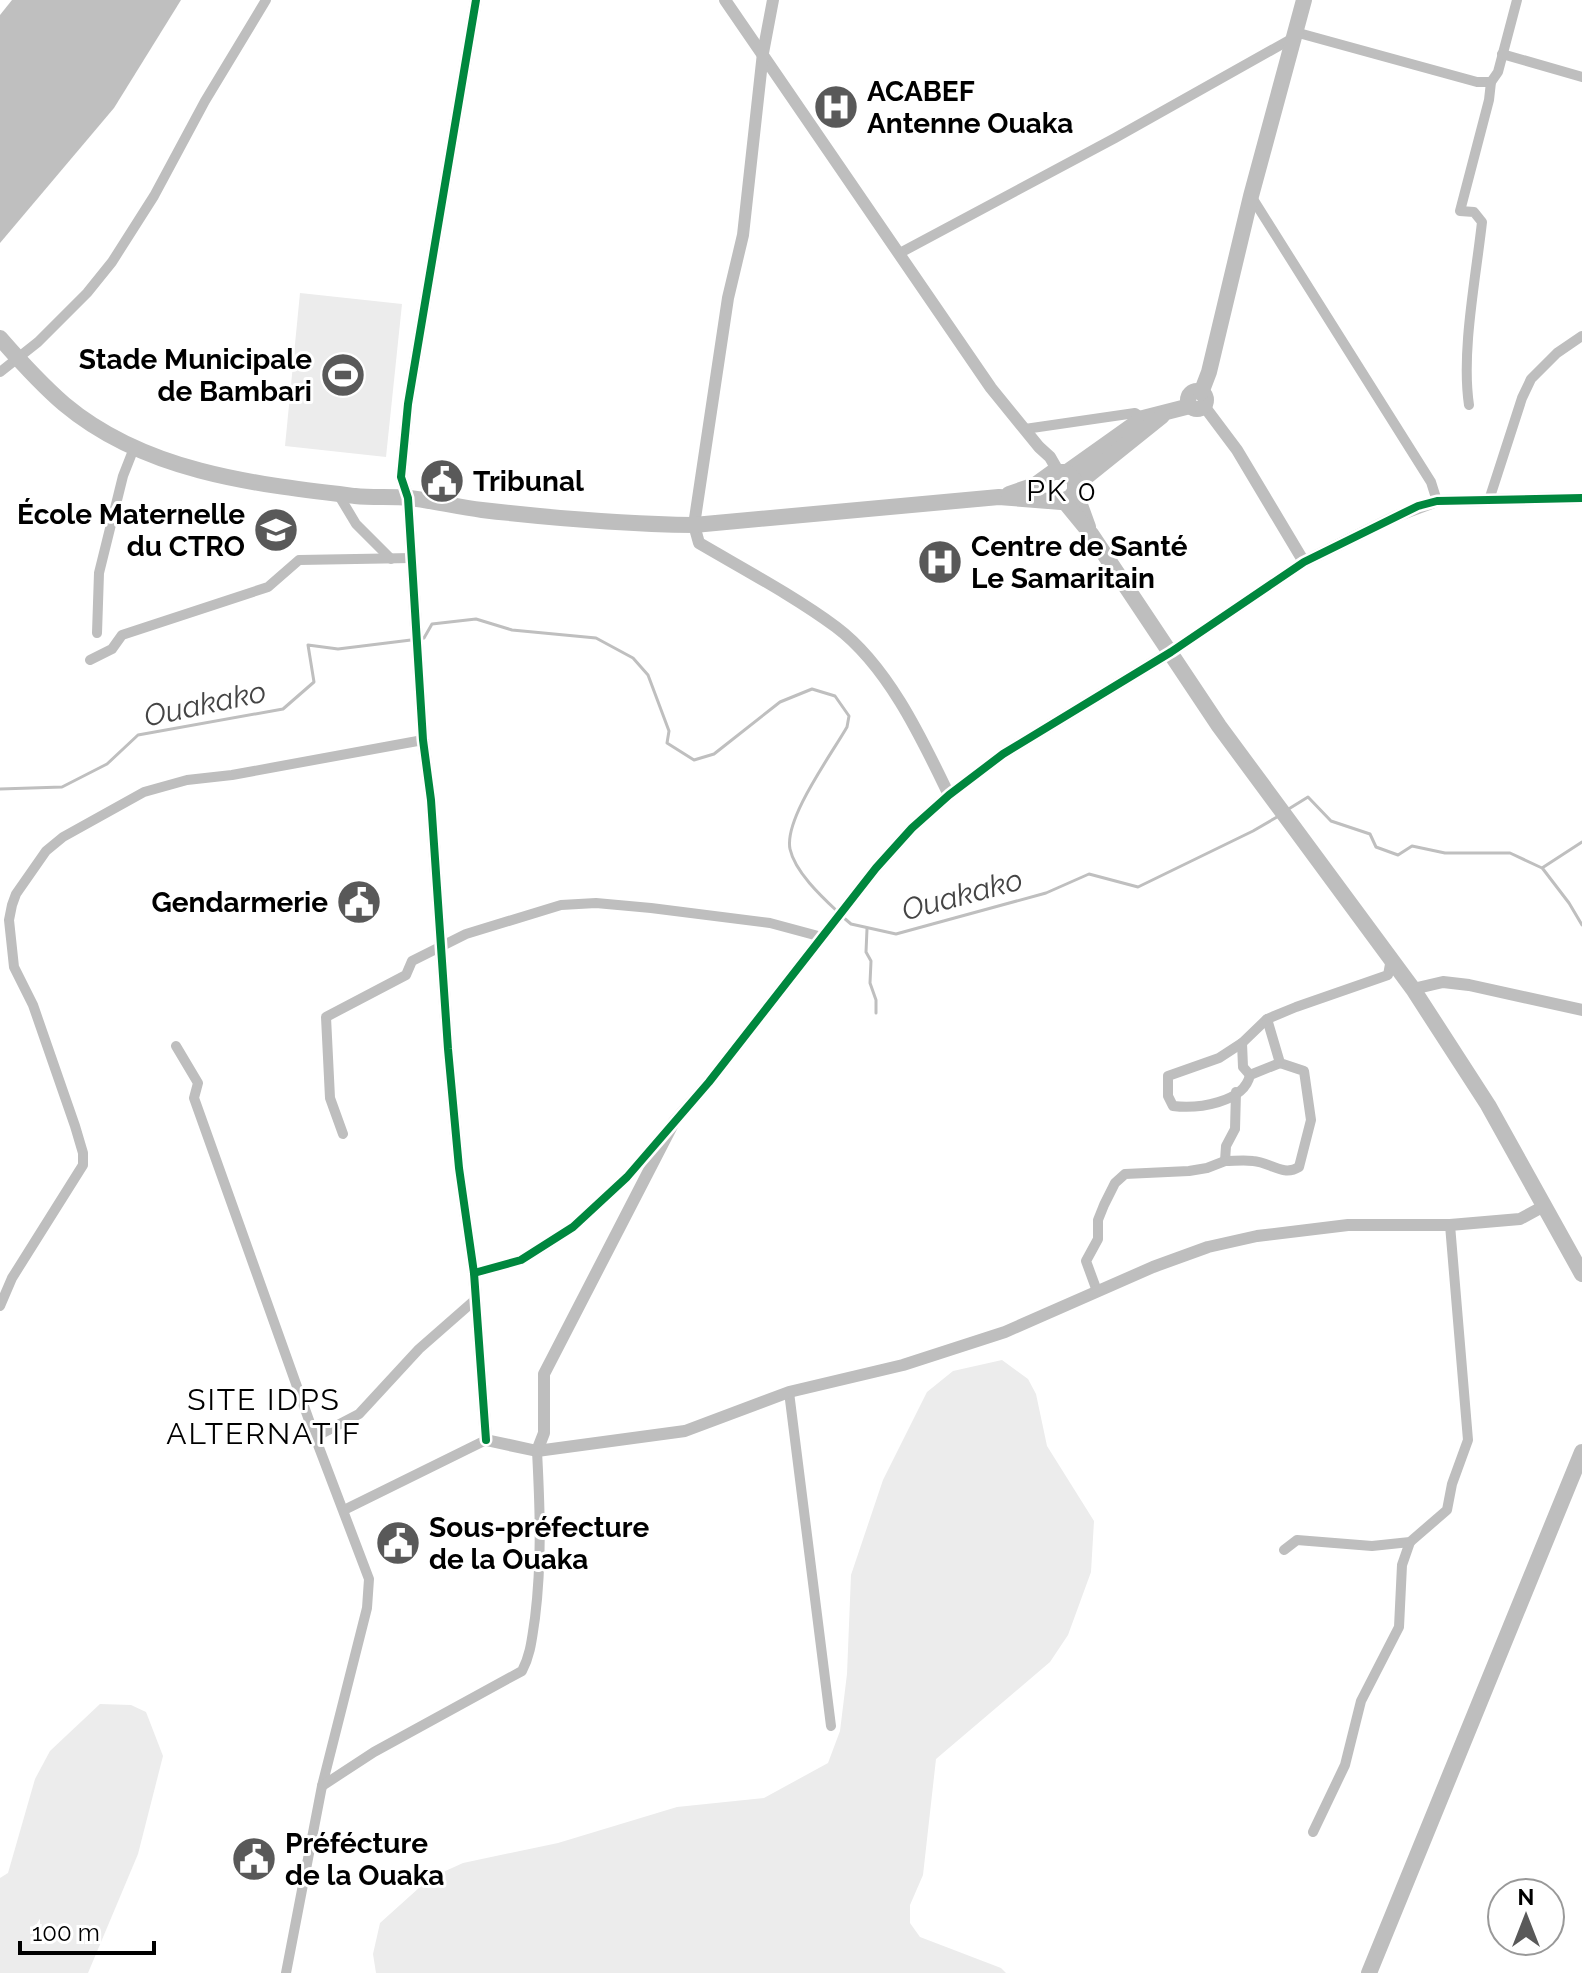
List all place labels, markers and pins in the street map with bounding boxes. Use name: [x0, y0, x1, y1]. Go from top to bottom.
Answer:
place label: ACABEF Antenne Ouaka: [867, 75, 1073, 140]
hospital icon: ACABEF Antenne Ouaka: [812, 83, 860, 131]
place label: Stade Municipale de Bambari: [79, 343, 312, 408]
sports icon: Stade Municipale de Bambari: [319, 351, 367, 399]
public building icon: Tribunal: [418, 457, 466, 505]
place label: Tribunal: [473, 465, 584, 498]
place label: École Maternelle du CTRO: [17, 498, 245, 563]
school or university icon: École Maternelle du CTRO: [252, 506, 300, 554]
place label: Centre de Santé Le Samaritain: [971, 530, 1188, 595]
hospital icon: Centre de Santé Le Samaritain: [916, 538, 964, 586]
public building icon: Gendarmerie: [335, 878, 383, 926]
place label: Gendarmerie: [151, 886, 328, 919]
place label: Sous-préfecture de la Ouaka: [429, 1511, 650, 1576]
public building icon: Sous-préfecture de la Ouaka: [374, 1519, 422, 1567]
place label: Préfécture de la Ouaka: [285, 1827, 444, 1892]
public building icon: Préfécture de la Ouaka: [230, 1835, 278, 1883]

